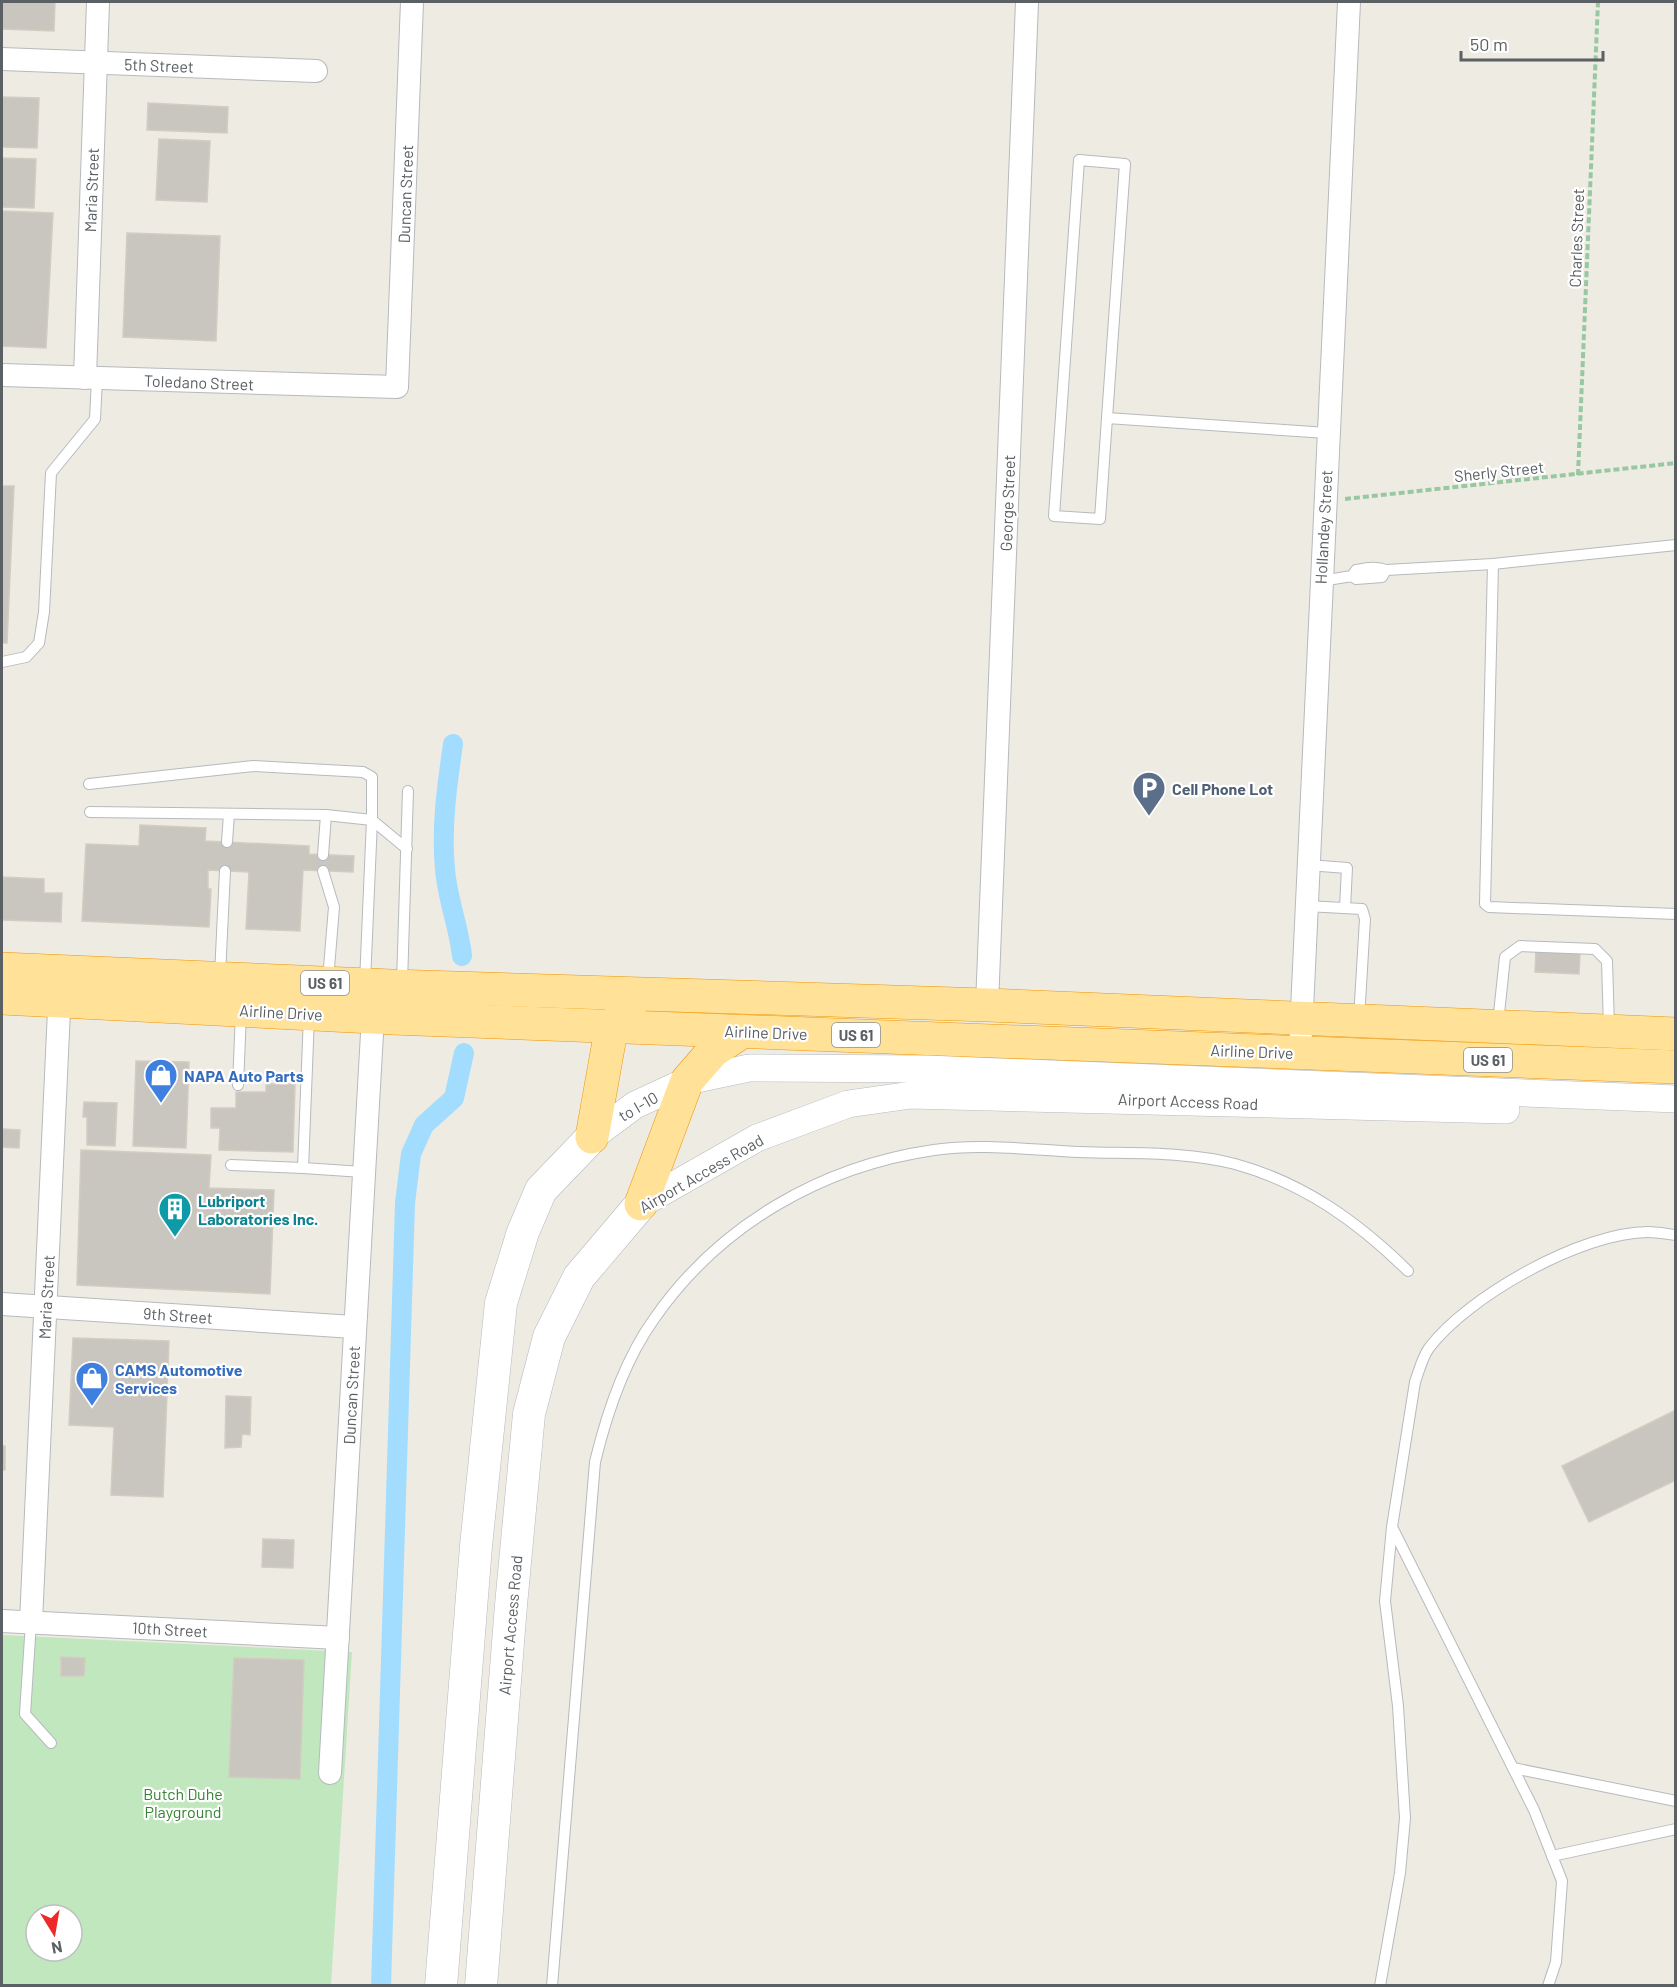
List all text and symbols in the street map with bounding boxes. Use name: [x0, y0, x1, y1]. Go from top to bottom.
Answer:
scale bar: [1461, 24, 1604, 62]
text: 50 m: [1470, 33, 1508, 55]
street label: 5th Street: [124, 54, 194, 76]
street label: Duncan Street: [394, 144, 416, 244]
street label: Maria Street: [80, 147, 102, 233]
street label: Charles Street: [1565, 188, 1587, 288]
street label: Toledano Street: [144, 371, 254, 393]
street label: George Street: [996, 454, 1018, 552]
street label: Sherly Street: [1453, 457, 1545, 485]
street label: Hollandey Street: [1311, 469, 1335, 585]
parking icon: Cell Phone Lot: [1131, 770, 1167, 817]
place label: Cell Phone Lot: [1172, 779, 1273, 798]
road number: US 61: [301, 971, 349, 995]
street label: Airline Drive: [239, 1000, 323, 1024]
street label: Airline Drive: [724, 1021, 808, 1043]
road number: US 61: [832, 1023, 880, 1047]
street label: Airline Drive: [1210, 1040, 1294, 1062]
road number: US 61: [1464, 1048, 1512, 1072]
shop icon: NAPA Auto Parts: [143, 1057, 179, 1104]
place label: NAPA Auto Parts: [184, 1066, 304, 1085]
street label: to I-10: [615, 1087, 661, 1125]
street label: Airport Access Road: [1118, 1089, 1258, 1113]
street label: Airport Access Road: [635, 1130, 767, 1216]
building icon: Lubriport Laboratories Inc.: [157, 1191, 193, 1238]
place label: Lubriport Laboratories Inc.: [198, 1191, 318, 1228]
street label: Maria Street: [34, 1254, 58, 1340]
street label: 9th Street: [143, 1303, 213, 1327]
street label: Duncan Street: [339, 1345, 363, 1445]
shop icon: CAMS Automotive Services: [74, 1360, 110, 1407]
place label: CAMS Automotive Services: [115, 1360, 243, 1397]
street label: Airport Access Road: [494, 1554, 526, 1696]
street label: 10th Street: [132, 1618, 208, 1640]
park label: Butch Duhe Playground: [143, 1784, 223, 1821]
north arrow: [24, 1903, 84, 1963]
text: N: [50, 1938, 64, 1959]

